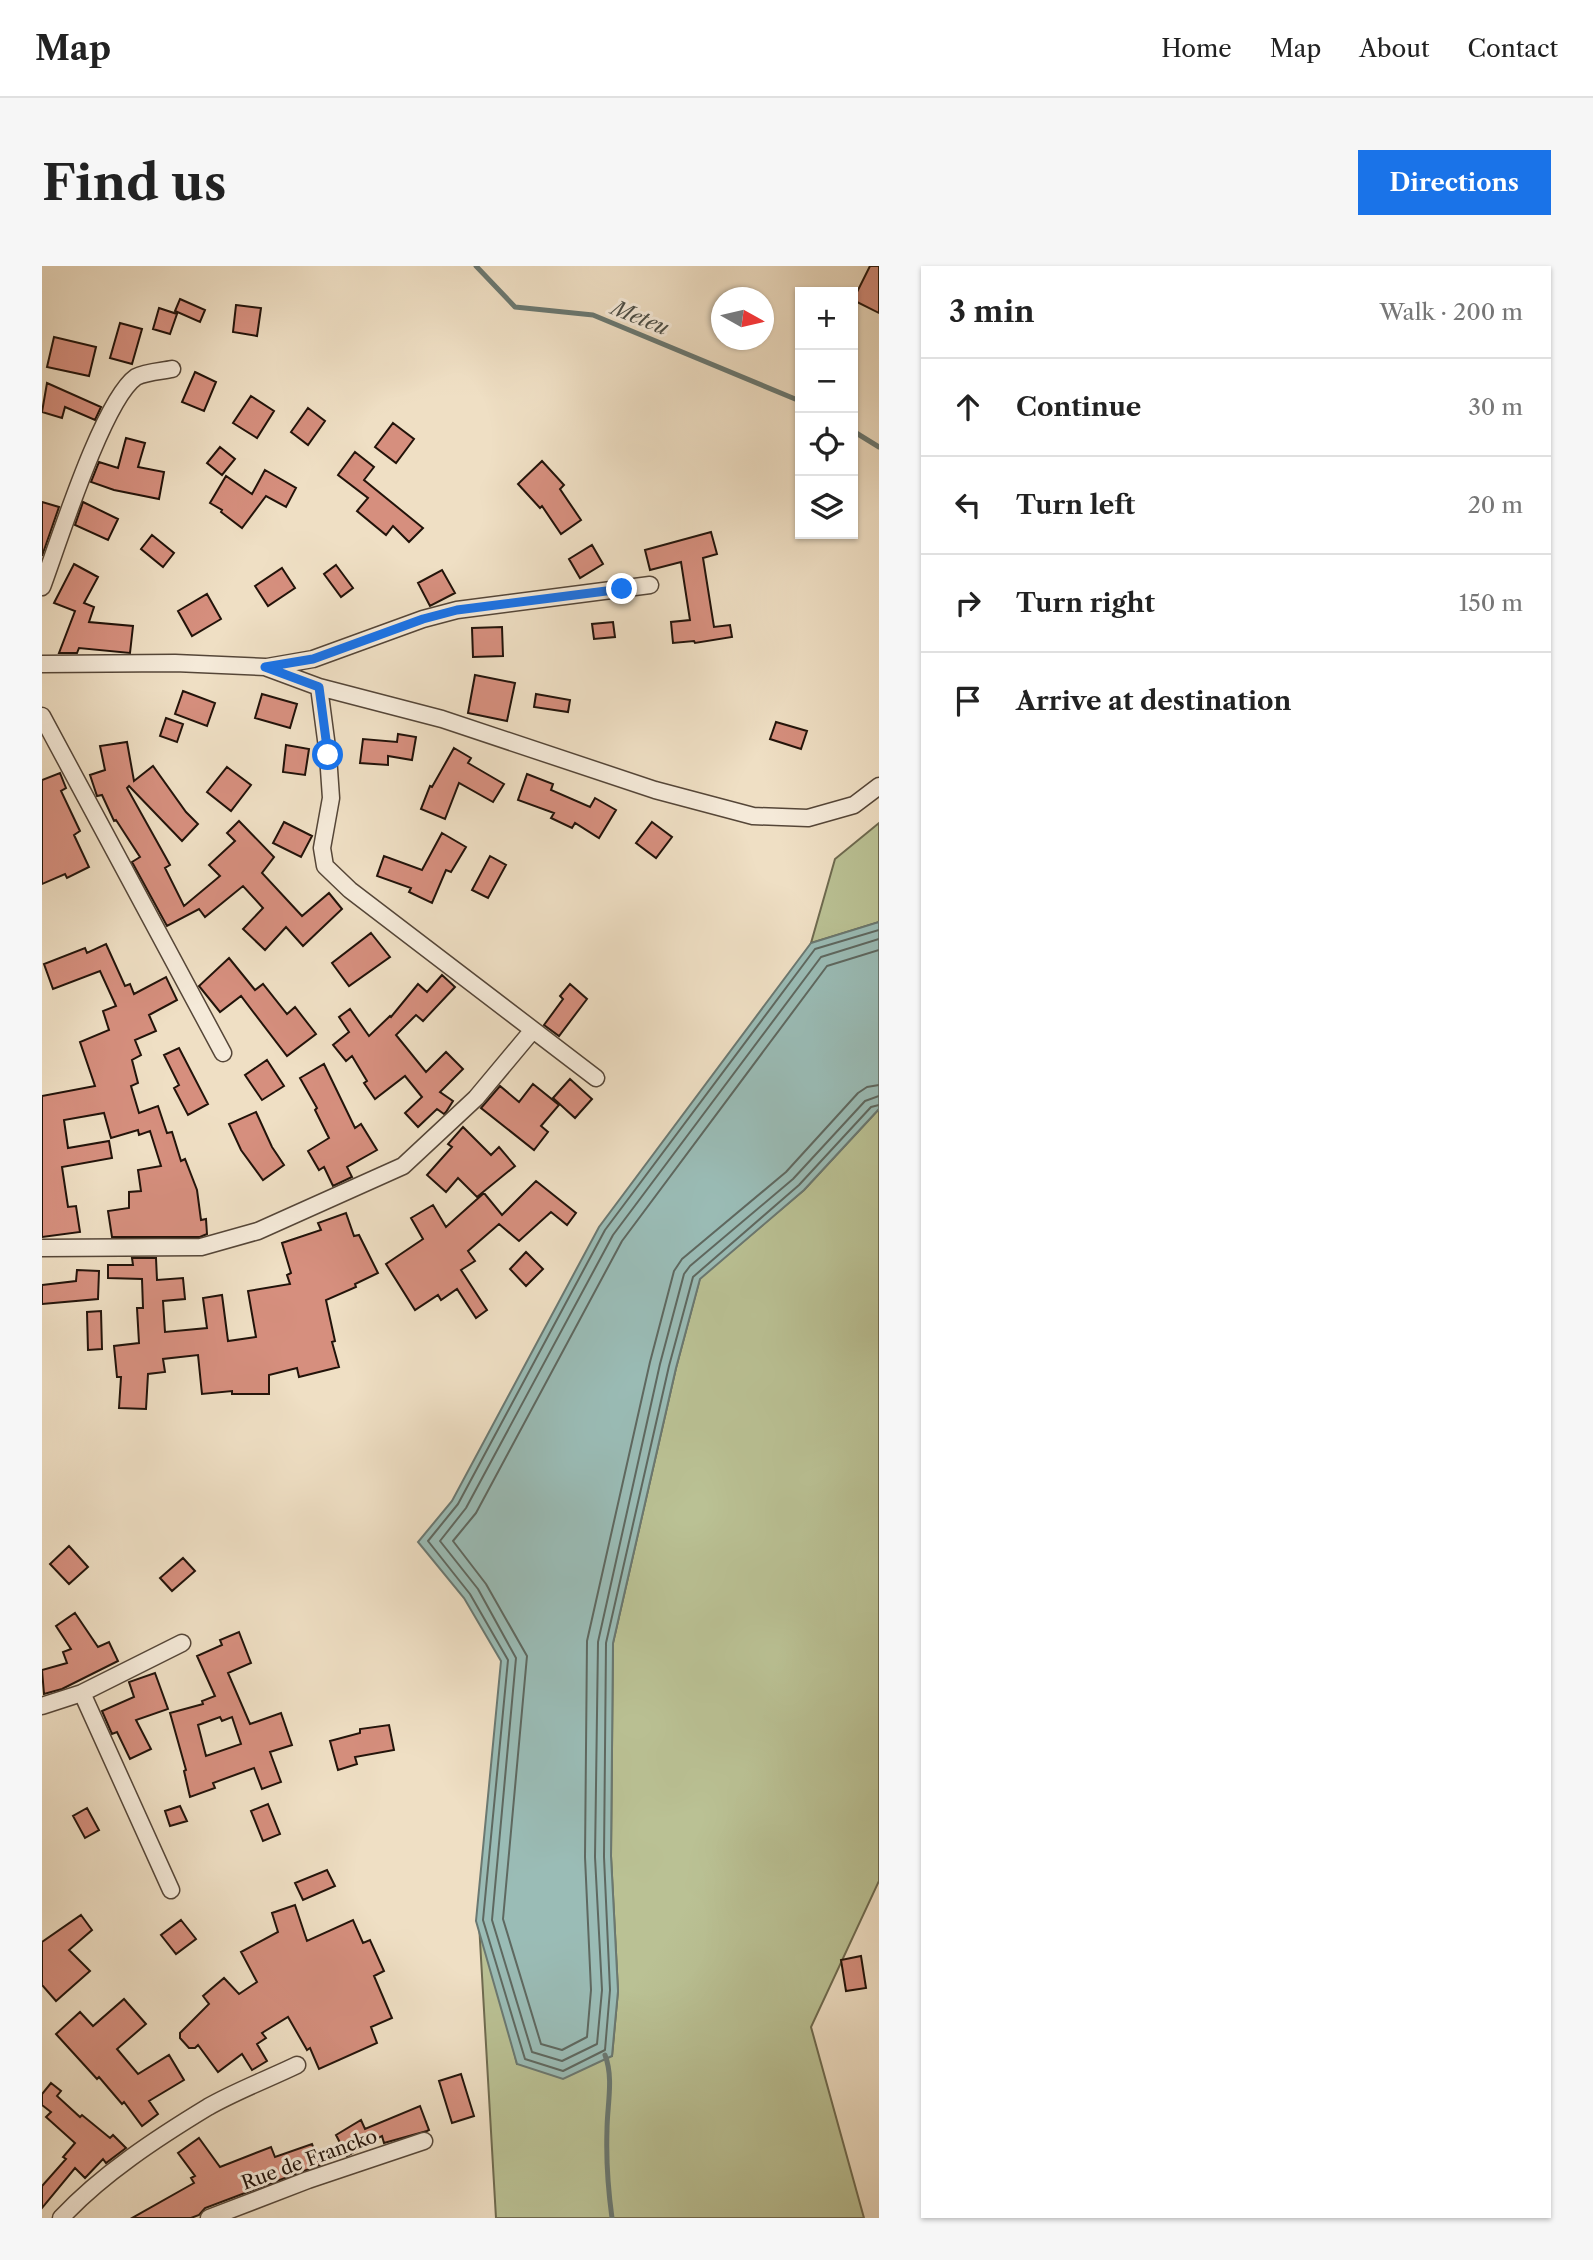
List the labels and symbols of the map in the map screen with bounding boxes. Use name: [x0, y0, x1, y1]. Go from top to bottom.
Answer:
north arrow: [711, 287, 774, 350]
water label: Meteu: [605, 294, 673, 340]
route end: [606, 573, 637, 604]
route start: [312, 739, 343, 770]
street label: Rue de Francko: [238, 2124, 380, 2195]

